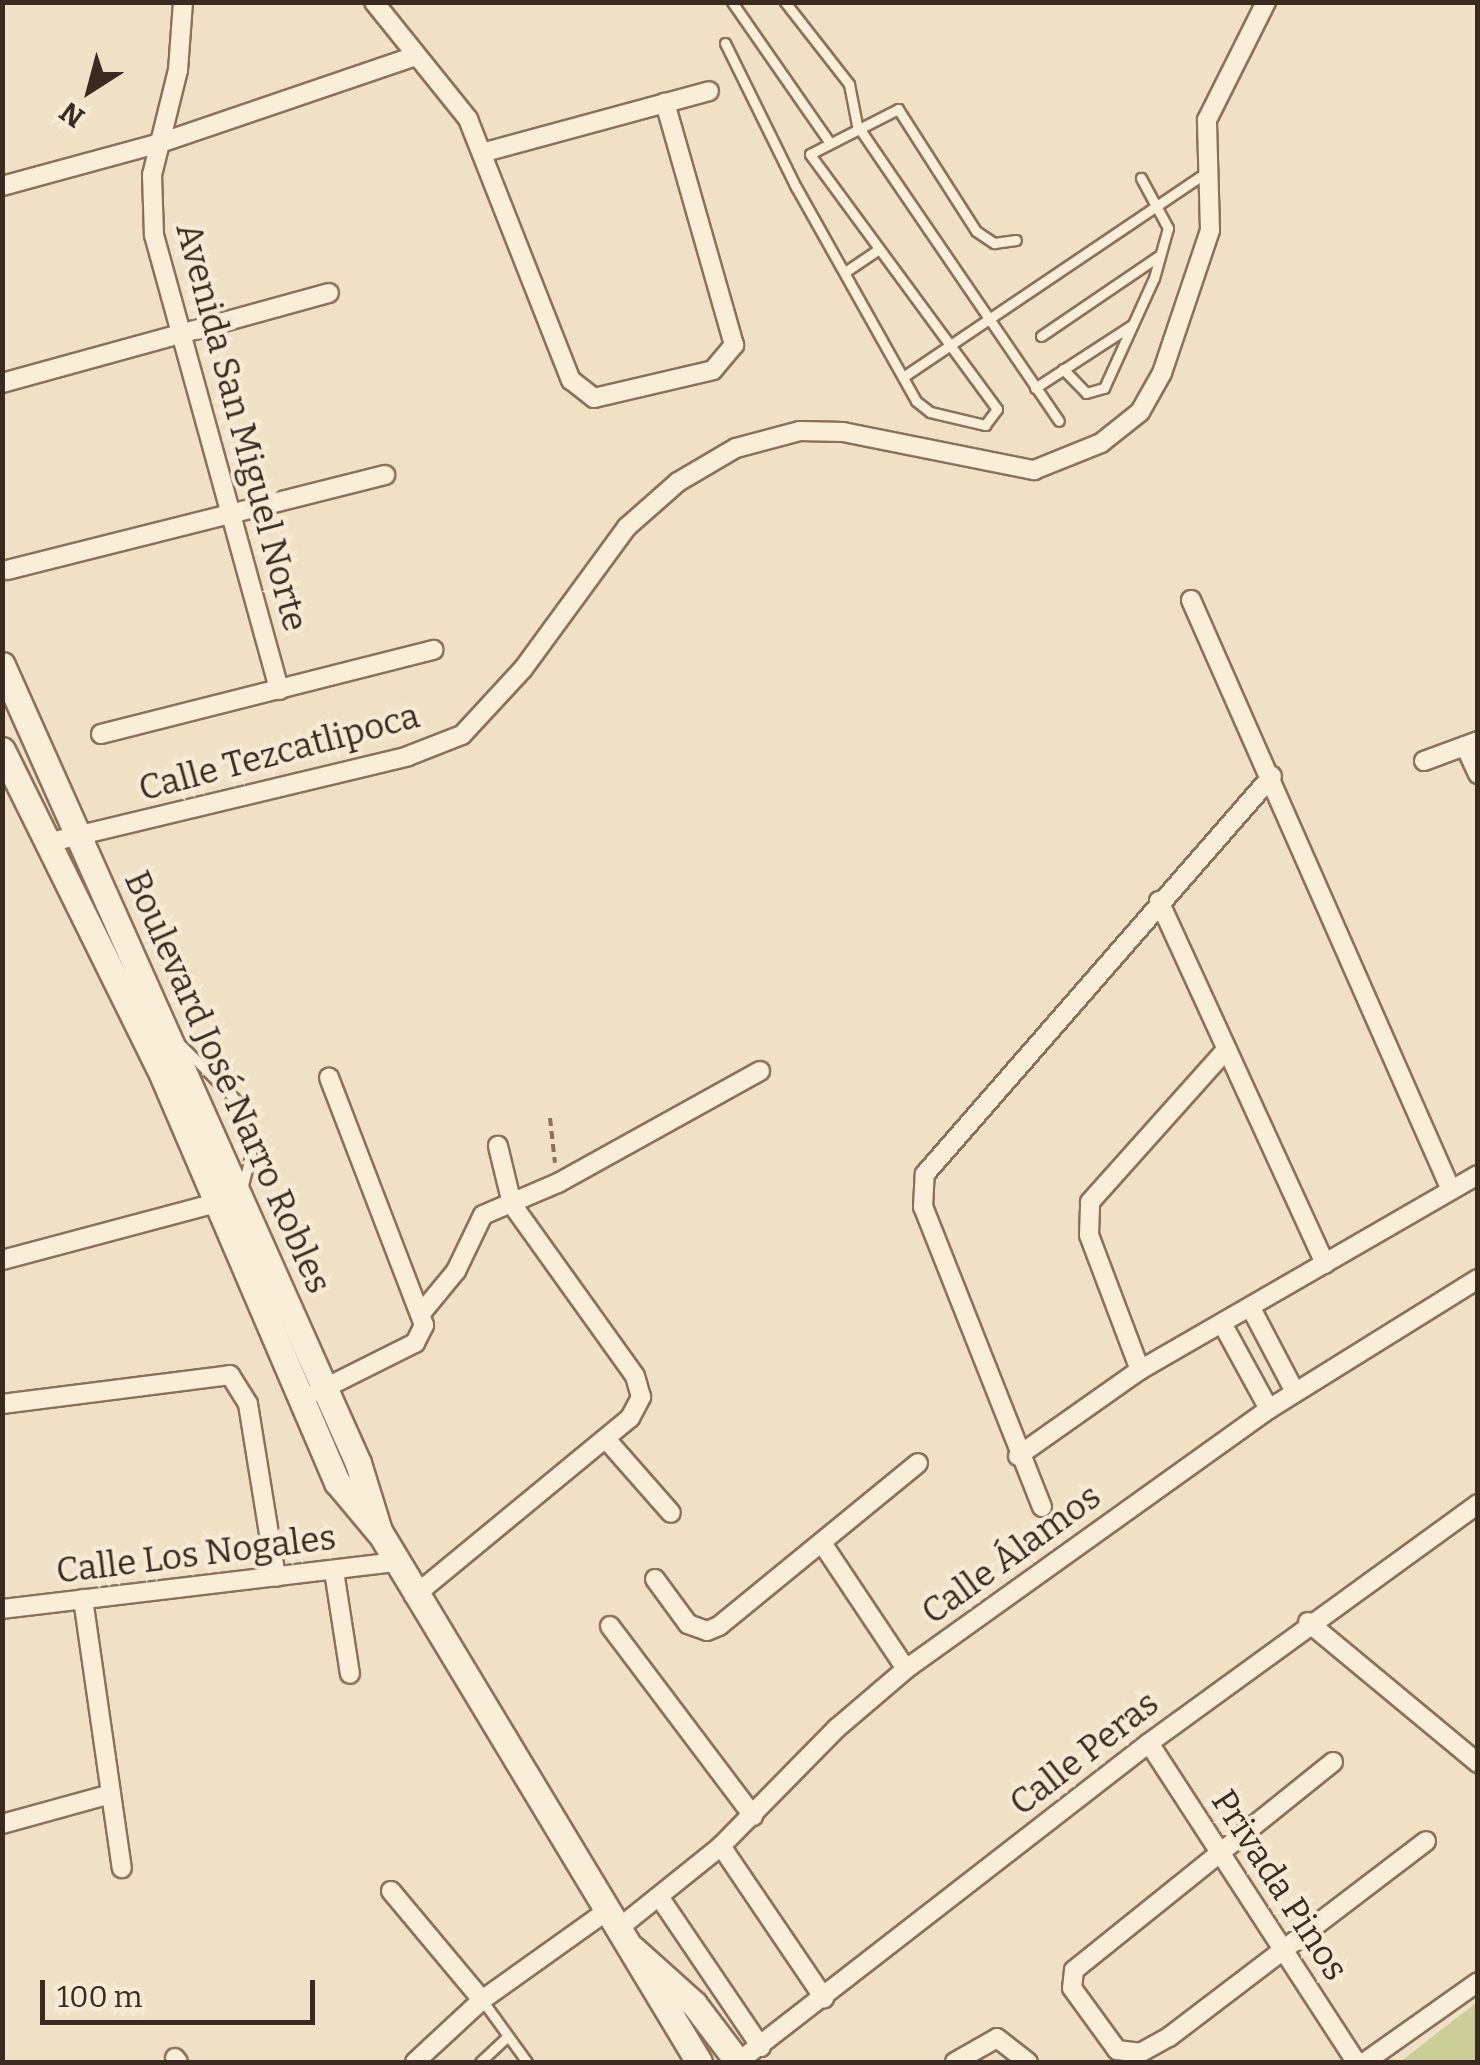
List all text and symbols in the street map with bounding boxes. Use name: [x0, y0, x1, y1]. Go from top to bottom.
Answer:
north arrow: [40, 40, 140, 140]
text: N: [54, 95, 91, 134]
street label: Avenida San Miguel Norte: [167, 218, 317, 636]
street label: Calle Tezcatlipoca: [134, 694, 424, 810]
street label: Boulevard José Narro Robles: [116, 864, 340, 1300]
street label: Calle Álamos: [913, 1475, 1109, 1633]
street label: Calle Los Nogales: [54, 1516, 338, 1592]
street label: Calle Peras: [1001, 1682, 1167, 1824]
street label: Privada Pinos: [1203, 1782, 1357, 1988]
scale bar: [45, 1960, 320, 2022]
text: 100 m: [57, 1979, 142, 2015]

